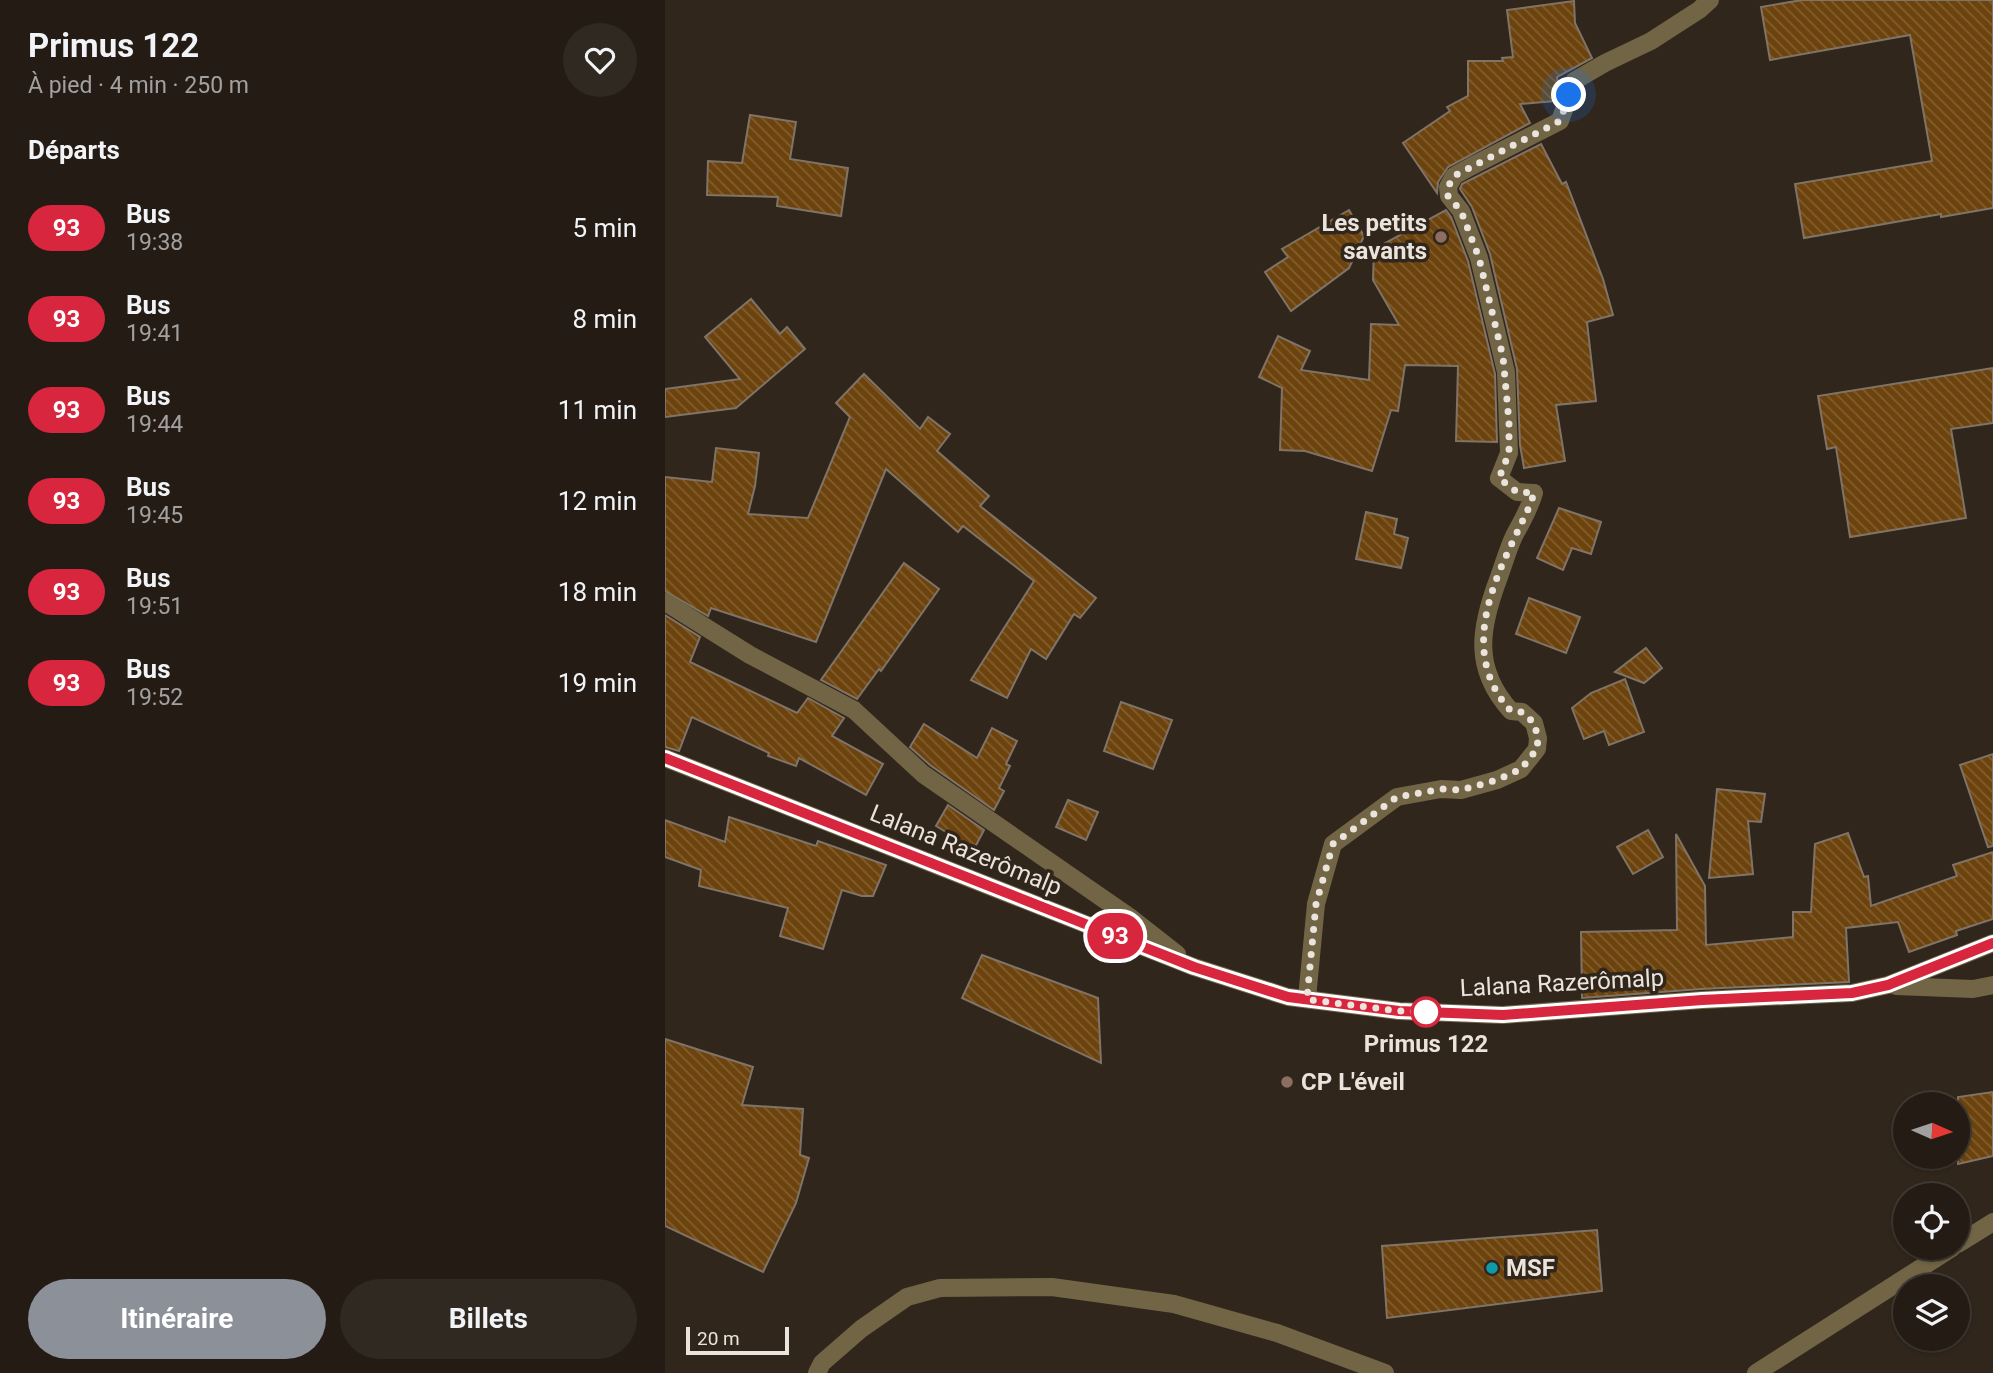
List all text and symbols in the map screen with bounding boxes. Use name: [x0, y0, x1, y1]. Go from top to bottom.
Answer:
button: heart: [563, 23, 637, 97]
text: Primus 122: [28, 26, 199, 65]
text: À pied · 4 min · 250 m: [28, 72, 249, 99]
your location: [1551, 77, 1586, 112]
text: Départs: [28, 135, 120, 165]
text: Bus: [126, 199, 171, 229]
place label: Les petits savants: [1321, 209, 1427, 265]
text: 5 min: [572, 213, 637, 243]
text: 93: [53, 214, 80, 242]
text: 19:38: [126, 229, 183, 256]
marker: Les petits savants: [1433, 229, 1449, 245]
text: Bus: [126, 290, 171, 320]
text: 8 min: [572, 304, 637, 334]
text: 93: [53, 305, 80, 333]
text: 19:41: [126, 320, 183, 347]
text: Bus: [126, 381, 171, 411]
text: 11 min: [558, 395, 637, 425]
text: 93: [53, 396, 80, 424]
text: 19:44: [126, 411, 183, 438]
text: Bus: [126, 472, 171, 502]
text: 12 min: [558, 486, 637, 516]
text: 93: [53, 487, 80, 515]
text: 19:45: [126, 502, 183, 529]
text: Bus: [126, 563, 171, 593]
text: 18 min: [558, 577, 637, 607]
text: 93: [53, 578, 80, 606]
text: 19:51: [126, 593, 183, 620]
text: Bus: [126, 654, 171, 684]
text: 19 min: [558, 668, 637, 698]
text: 93: [53, 669, 80, 697]
text: 19:52: [126, 684, 183, 711]
street label: Lalana Razerômalp: [866, 799, 1066, 901]
line badge: 93: [1084, 913, 1147, 959]
text: 93: [1101, 922, 1129, 950]
street label: Lalana Razerômalp: [1459, 964, 1665, 1002]
marker: Primus 122: [1411, 997, 1441, 1027]
place label: Primus 122: [1364, 1030, 1488, 1058]
place label: CP L'éveil: [1301, 1068, 1405, 1096]
marker: CP L'éveil: [1279, 1074, 1295, 1090]
north arrow: [1893, 1092, 1971, 1169]
map controls: [1893, 1092, 1970, 1351]
button: locate: [1893, 1183, 1970, 1260]
place label: MSF: [1506, 1254, 1555, 1282]
marker: MSF: [1484, 1260, 1500, 1276]
button: layers: [1893, 1274, 1970, 1351]
button: Itinéraire: [28, 1279, 326, 1359]
button: Billets: [340, 1279, 637, 1359]
scale bar: [686, 1324, 789, 1356]
text: 20 m: [697, 1327, 740, 1350]

